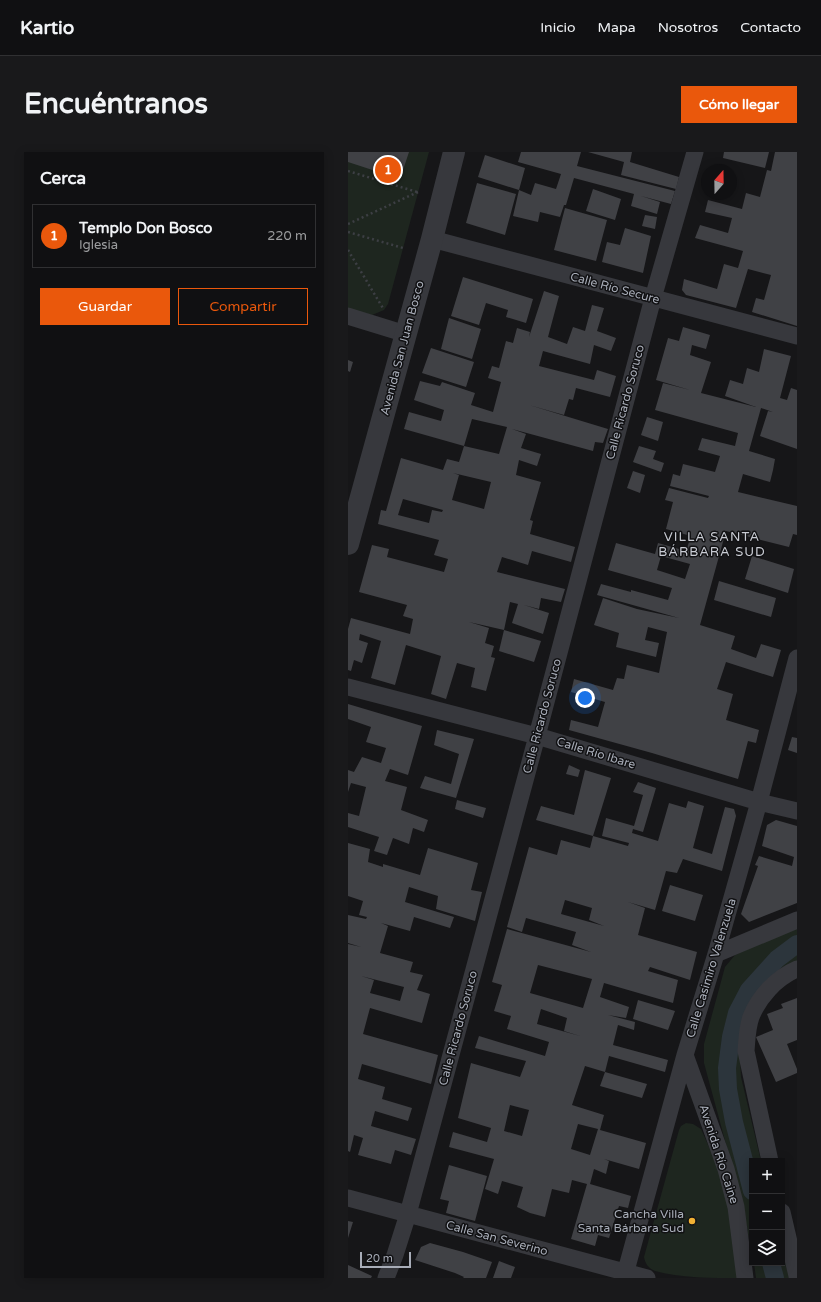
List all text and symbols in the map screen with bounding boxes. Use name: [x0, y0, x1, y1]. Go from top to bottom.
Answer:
text: Kartio: [20, 17, 74, 39]
text: Inicio: [540, 19, 576, 36]
text: Mapa: [598, 19, 636, 36]
text: Nosotros: [658, 19, 718, 36]
text: Contacto: [740, 19, 801, 36]
button: Cómo llegar: [681, 86, 797, 123]
text: Encuéntranos: [24, 87, 208, 121]
pin: 1: [375, 155, 401, 185]
north arrow: [701, 164, 737, 200]
text: Cerca: [40, 168, 86, 189]
text: Templo Don Bosco: [79, 219, 213, 237]
text: 1: [50, 228, 58, 244]
text: 220 m: [267, 228, 307, 244]
text: Iglesia: [79, 237, 118, 253]
street label: Calle Río Secure: [569, 269, 661, 307]
street label: Avenida San Juan Bosco: [377, 279, 427, 417]
button: Guardar: [40, 288, 170, 325]
button: Compartir: [178, 288, 308, 325]
street label: Calle Ricardo Soruco: [603, 343, 647, 461]
district label: VILLA SANTA BÁRBARA SUD: [658, 529, 766, 560]
street label: Calle Ricardo Soruco: [520, 657, 564, 775]
your location: [575, 688, 595, 708]
street label: Calle Río Ibare: [555, 734, 637, 772]
street label: Calle Casimiro Valenzuela: [683, 897, 739, 1039]
street label: Calle Ricardo Soruco: [436, 969, 480, 1087]
street label: Avenida Río Caine: [696, 1103, 742, 1206]
map controls: [749, 1158, 785, 1266]
button: +: [749, 1158, 785, 1194]
button: −: [749, 1194, 785, 1230]
place label: Cancha Villa Santa Bárbara Sud: [578, 1207, 684, 1235]
marker: Cancha Villa Santa Bárbara Sud: [687, 1216, 697, 1226]
street label: Calle San Severino: [445, 1218, 549, 1258]
button: layers: [749, 1230, 785, 1266]
scale bar: [360, 1250, 411, 1269]
text: 20 m: [366, 1252, 393, 1265]

